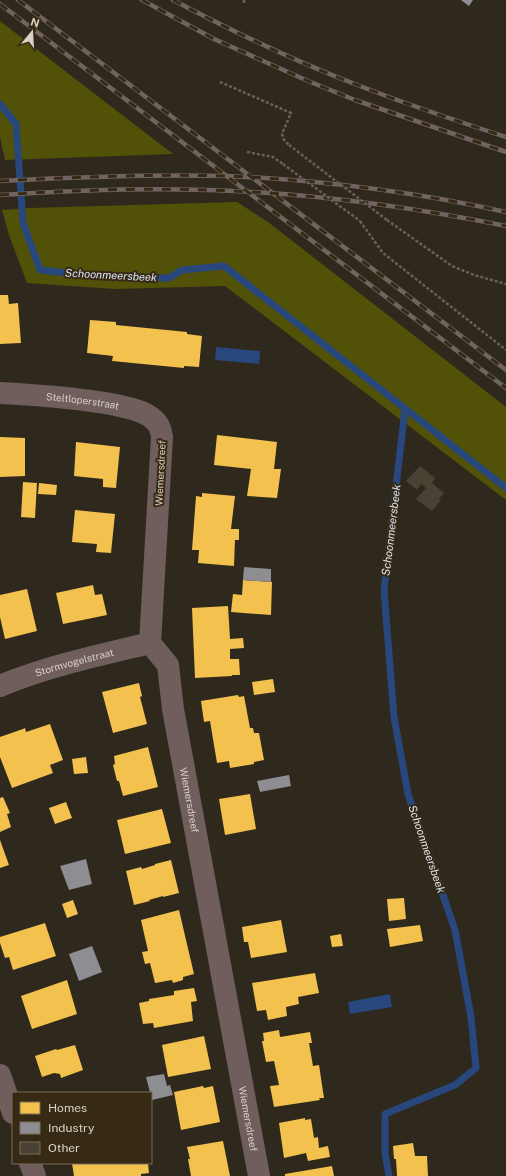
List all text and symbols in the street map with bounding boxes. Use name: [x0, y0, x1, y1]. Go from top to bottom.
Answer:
north arrow: [12, 12, 52, 52]
text: N: [29, 15, 41, 30]
water label: Schoonmeersbeek: [65, 267, 157, 283]
street label: Steltloperstraat: [46, 390, 121, 412]
street label: Wiemersdreef: [152, 440, 168, 506]
water label: Schoonmeersbeek: [379, 484, 403, 576]
street label: Stormvogelstraat: [33, 646, 115, 679]
street label: Wiemersdreef: [178, 767, 202, 834]
water label: Schoonmeersbeek: [406, 804, 448, 895]
street label: Wiemersdreef: [237, 1085, 260, 1152]
legend: [12, 1092, 152, 1164]
text: Homes: [48, 1101, 87, 1115]
text: Industry: [48, 1121, 95, 1135]
text: Other: [48, 1141, 80, 1155]

